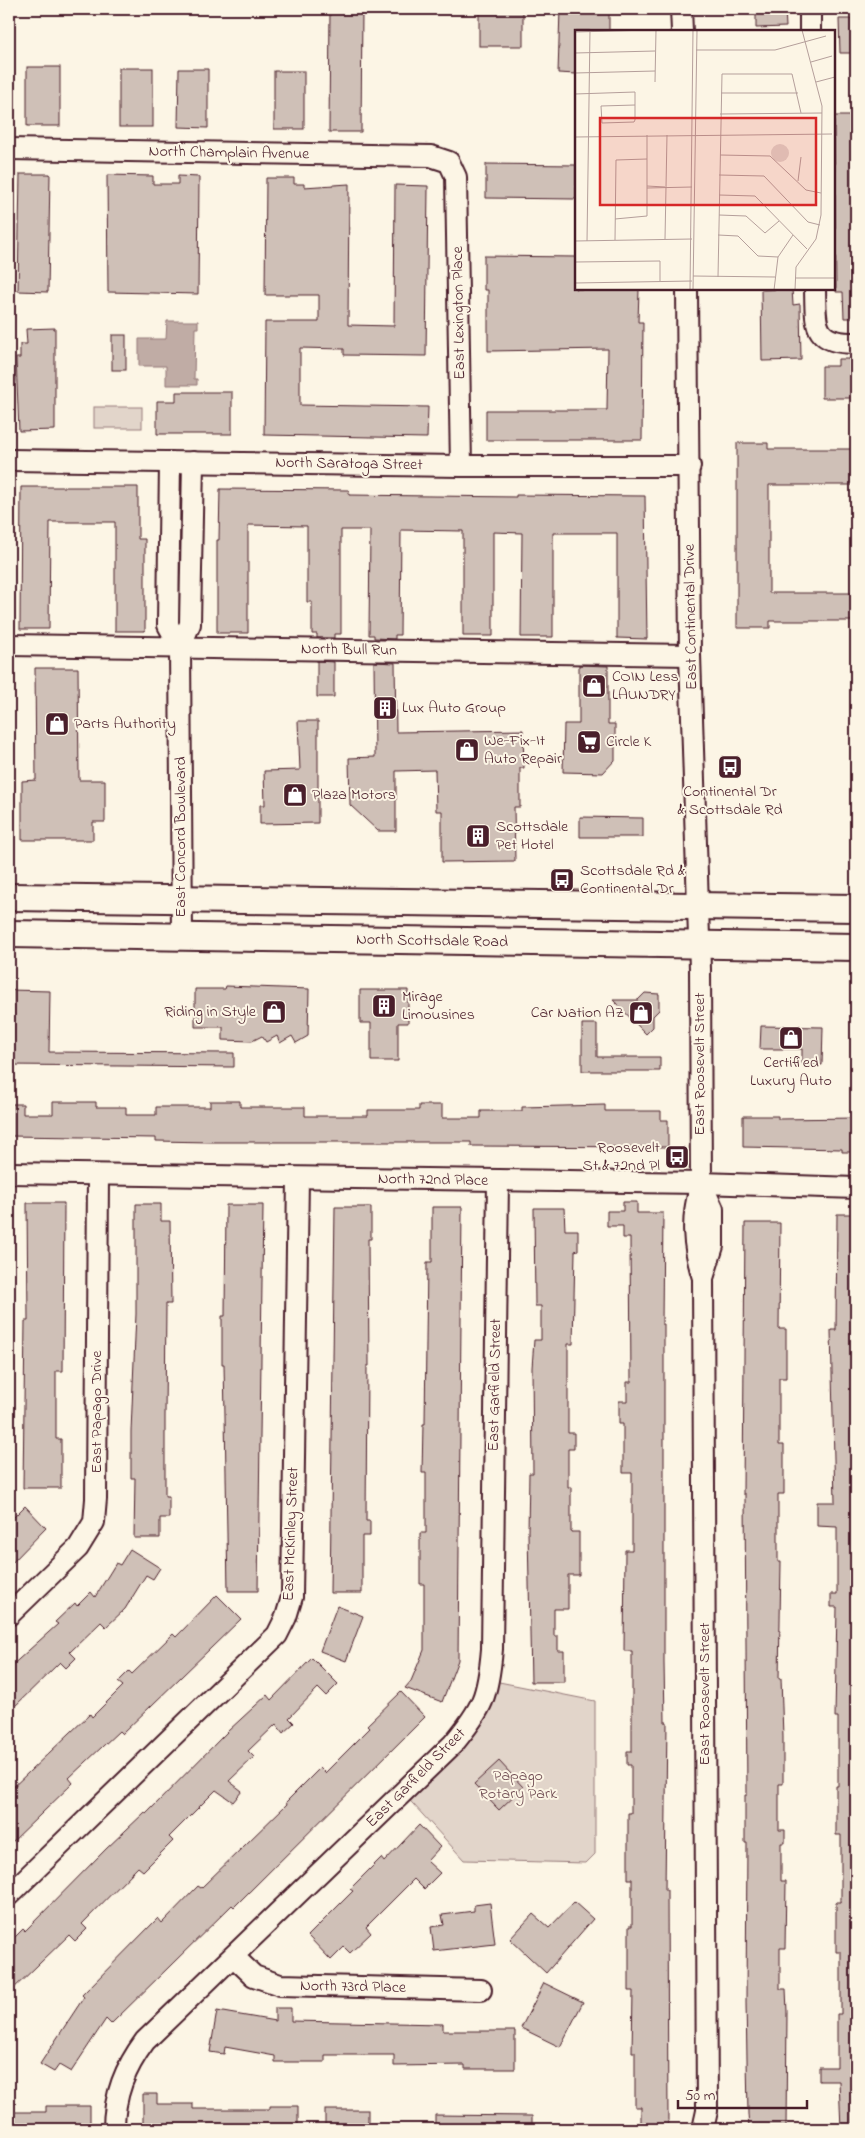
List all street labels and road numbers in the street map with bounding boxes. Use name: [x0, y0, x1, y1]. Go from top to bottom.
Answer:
street label: North Champlain Avenue: [148, 140, 310, 166]
street label: East Lexington Place: [446, 245, 472, 380]
street label: North Saratoga Street: [275, 451, 424, 477]
street label: East Continental Drive: [678, 543, 704, 690]
street label: North Bull Run: [301, 637, 397, 663]
street label: East Concord Boulevard: [169, 756, 193, 918]
street label: North Scottsdale Road: [356, 928, 508, 954]
street label: East Roosevelt Street: [688, 992, 712, 1135]
street label: North 72nd Place: [378, 1167, 489, 1193]
street label: East Garfield Street: [482, 1318, 508, 1452]
street label: East Papago Drive: [85, 1350, 109, 1474]
street label: East McKinley Street: [277, 1466, 305, 1602]
street label: East Roosevelt Street: [693, 1622, 717, 1765]
street label: East Garfield Street: [361, 1722, 472, 1833]
street label: North 73rd Place: [300, 1974, 407, 2000]

